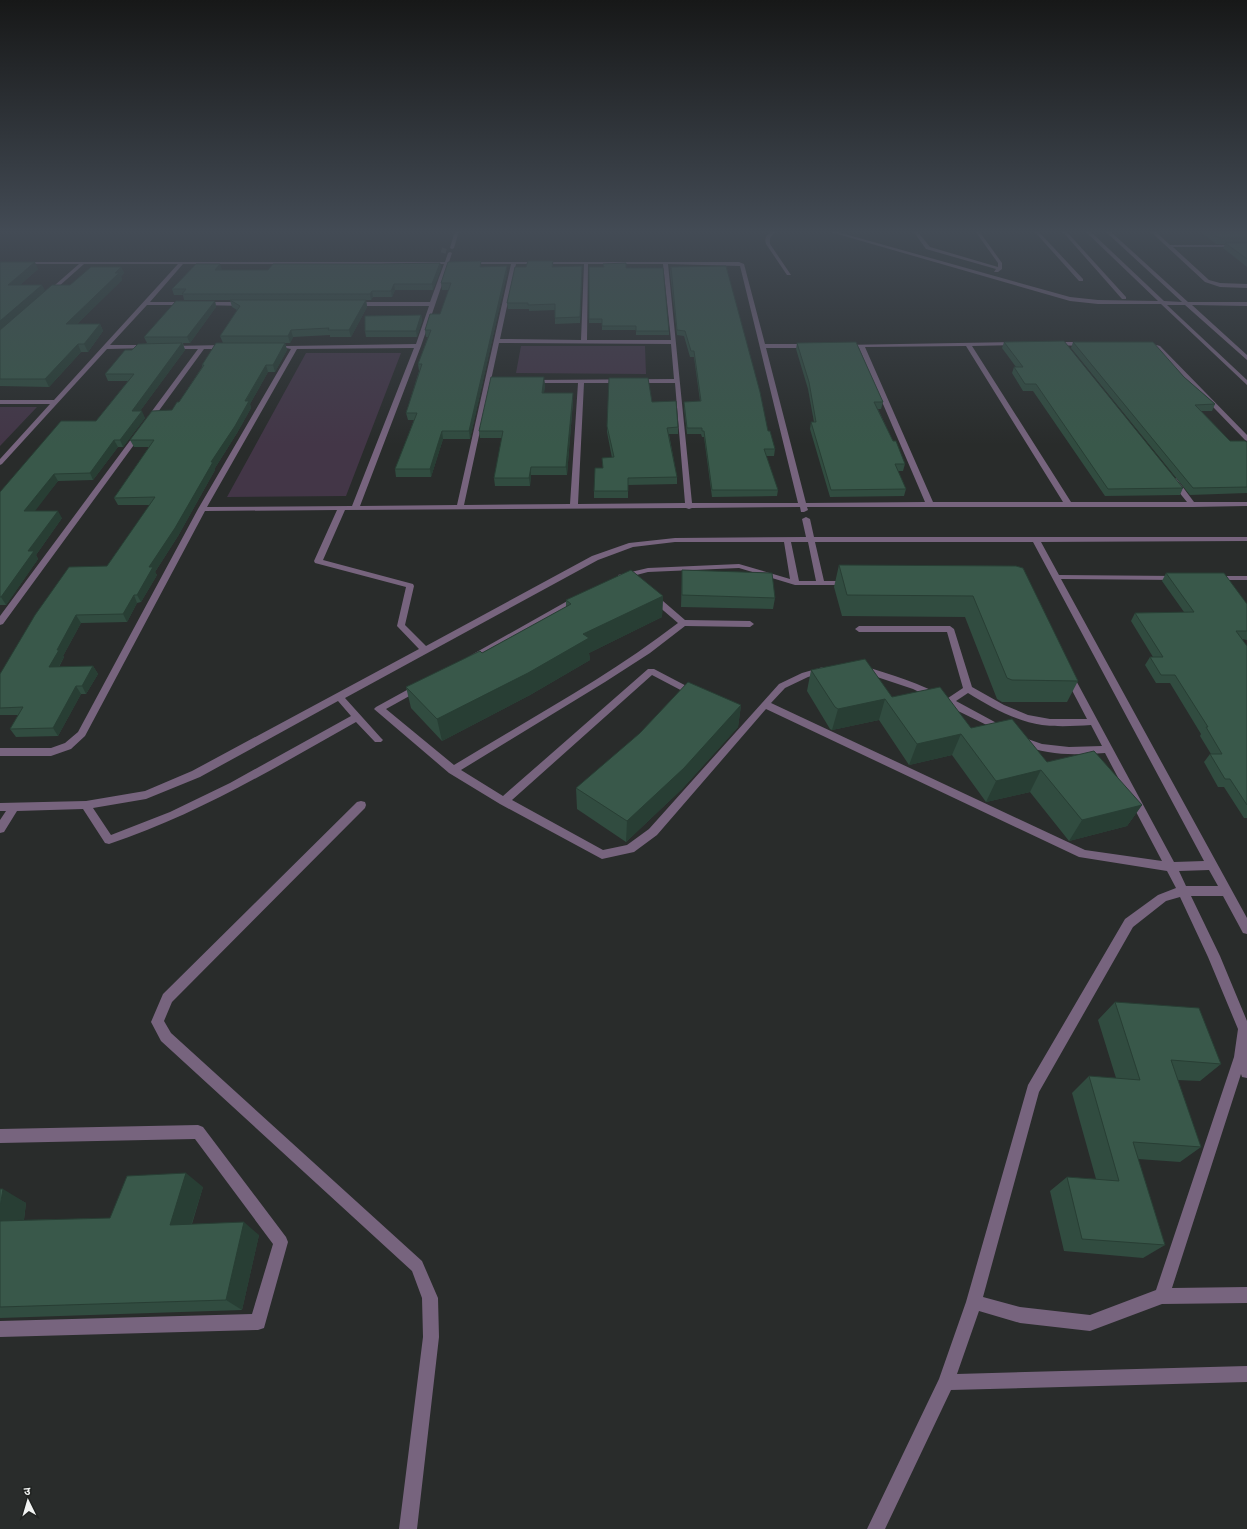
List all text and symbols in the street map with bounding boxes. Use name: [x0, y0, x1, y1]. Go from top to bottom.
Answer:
north arrow: [8, 1481, 48, 1521]
text: उ: [23, 1485, 32, 1498]

